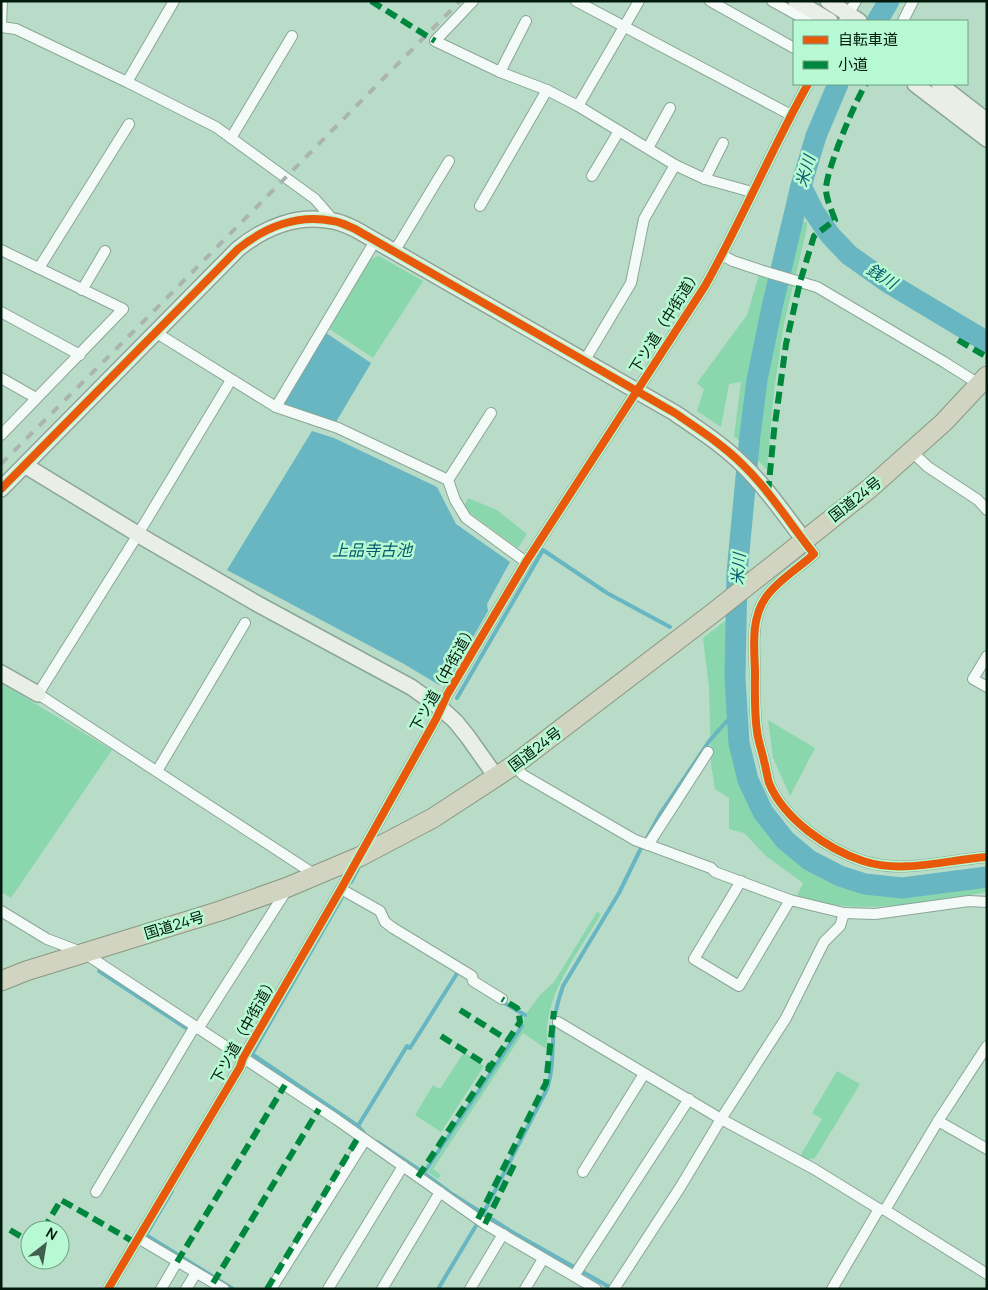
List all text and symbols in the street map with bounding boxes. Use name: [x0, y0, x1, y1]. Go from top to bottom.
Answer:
legend: [793, 20, 968, 85]
text: 自転車道: [838, 29, 898, 50]
text: 小道: [838, 54, 868, 75]
water label: 米川: [790, 151, 821, 189]
water label: 銭川: [863, 258, 903, 295]
street label: 下ツ道（中街道）: [624, 265, 706, 377]
street label: 国道24号: [824, 472, 886, 526]
water label: 上品寺古池: [332, 539, 414, 561]
water label: 米川: [726, 550, 750, 586]
street label: 下ツ道（中街道）: [405, 620, 481, 736]
street label: 国道24号: [504, 722, 566, 776]
street label: 国道24号: [141, 906, 207, 944]
street label: 下ツ道（中街道）: [206, 972, 282, 1088]
north arrow: [20, 1220, 70, 1270]
text: N: [43, 1223, 61, 1244]

